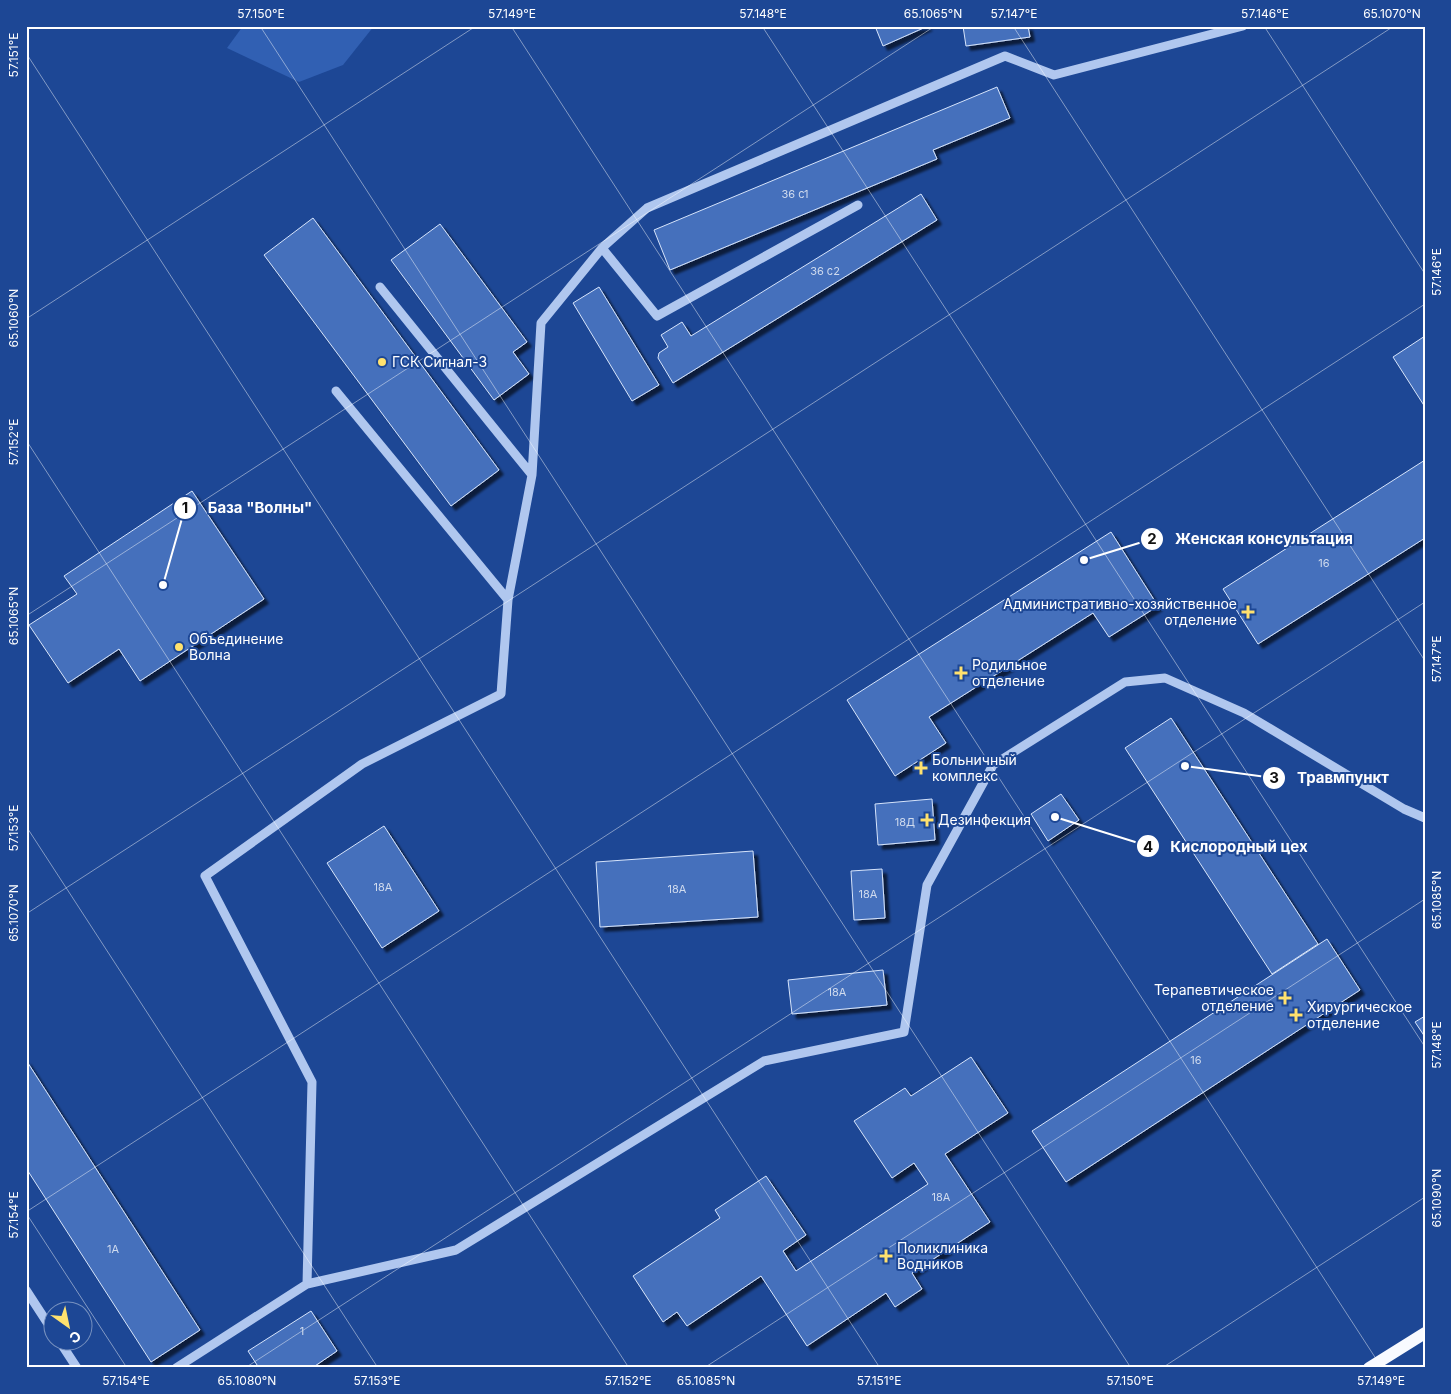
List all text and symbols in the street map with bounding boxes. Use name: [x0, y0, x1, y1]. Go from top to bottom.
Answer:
text: 57.150°E: [237, 6, 285, 21]
text: 57.149°E: [488, 6, 536, 21]
text: 57.148°E: [739, 6, 787, 21]
text: 65.1065°N: [904, 6, 962, 21]
text: 57.147°E: [990, 6, 1038, 21]
text: 57.146°E: [1241, 6, 1289, 21]
text: 65.1070°N: [1363, 6, 1421, 21]
text: 57.151°E: [6, 33, 21, 77]
house number: 36 с1: [781, 187, 809, 201]
text: 57.146°E: [1429, 248, 1444, 296]
house number: 36 с2: [810, 264, 840, 278]
text: 65.1060°N: [6, 289, 21, 347]
place label: ГСК Сигнал-3: [392, 353, 487, 370]
marker: ГСК Сигнал-3: [376, 356, 388, 368]
text: 57.152°E: [6, 418, 21, 466]
callout: База "Волны": [173, 493, 322, 523]
text: 1: [182, 498, 188, 517]
text: База "Волны": [208, 498, 312, 517]
callout: Женская консультация: [1140, 524, 1363, 554]
text: 2: [1147, 529, 1157, 548]
text: Женская консультация: [1175, 529, 1353, 548]
house number: 16: [1318, 556, 1330, 570]
text: 65.1065°N: [6, 587, 21, 645]
place label: Административно-хозяйственное отделение: [1003, 595, 1237, 628]
marker: Административно-хозяйственное отделение: [1241, 605, 1255, 619]
place label: Объединение Волна: [189, 630, 283, 663]
text: 57.147°E: [1429, 635, 1444, 683]
marker: Объединение Волна: [173, 641, 185, 653]
place label: Родильное отделение: [972, 656, 1047, 689]
marker: Родильное отделение: [954, 666, 968, 680]
place label: Больничный комплекс: [932, 751, 1017, 784]
marker: Больничный комплекс: [914, 761, 928, 775]
callout: Травмпункт: [1262, 763, 1399, 793]
text: 3: [1269, 768, 1279, 787]
text: Травмпункт: [1297, 768, 1389, 787]
text: 57.153°E: [6, 804, 21, 852]
place label: Дезинфекция: [938, 811, 1031, 828]
marker: Дезинфекция: [920, 813, 934, 827]
house number: 18Д: [895, 815, 915, 829]
callout: Кислородный цех: [1135, 831, 1318, 861]
text: 4: [1143, 837, 1153, 856]
text: Кислородный цех: [1170, 837, 1308, 856]
text: 65.1085°N: [1429, 871, 1444, 929]
house number: 18А: [374, 880, 393, 894]
house number: 18А: [668, 882, 687, 896]
text: 65.1070°N: [6, 884, 21, 942]
house number: 18А: [859, 887, 878, 901]
place label: Терапевтическое отделение: [1154, 981, 1274, 1014]
house number: 18А: [828, 985, 847, 999]
marker: Терапевтическое отделение: [1278, 991, 1292, 1005]
place label: Хирургическое отделение: [1307, 998, 1412, 1031]
marker: Хирургическое отделение: [1289, 1008, 1303, 1022]
text: 57.148°E: [1429, 1021, 1444, 1069]
house number: 16: [1190, 1053, 1202, 1067]
text: 65.1090°N: [1429, 1169, 1444, 1227]
house number: 18А: [932, 1190, 951, 1204]
text: 57.154°E: [6, 1191, 21, 1239]
place label: Поликлиника Водников: [897, 1239, 988, 1272]
house number: 1А: [107, 1242, 119, 1256]
marker: Поликлиника Водников: [879, 1249, 893, 1263]
north arrow: [42, 1302, 92, 1352]
house number: 1: [300, 1324, 304, 1338]
text: С: [66, 1327, 84, 1347]
text: 57.154°E: [102, 1373, 150, 1388]
text: 65.1080°N: [218, 1373, 276, 1388]
text: 57.153°E: [353, 1373, 401, 1388]
text: 57.152°E: [604, 1373, 652, 1388]
text: 65.1085°N: [677, 1373, 735, 1388]
text: 57.151°E: [857, 1373, 901, 1388]
text: 57.150°E: [1106, 1373, 1154, 1388]
text: 57.149°E: [1357, 1373, 1405, 1388]

